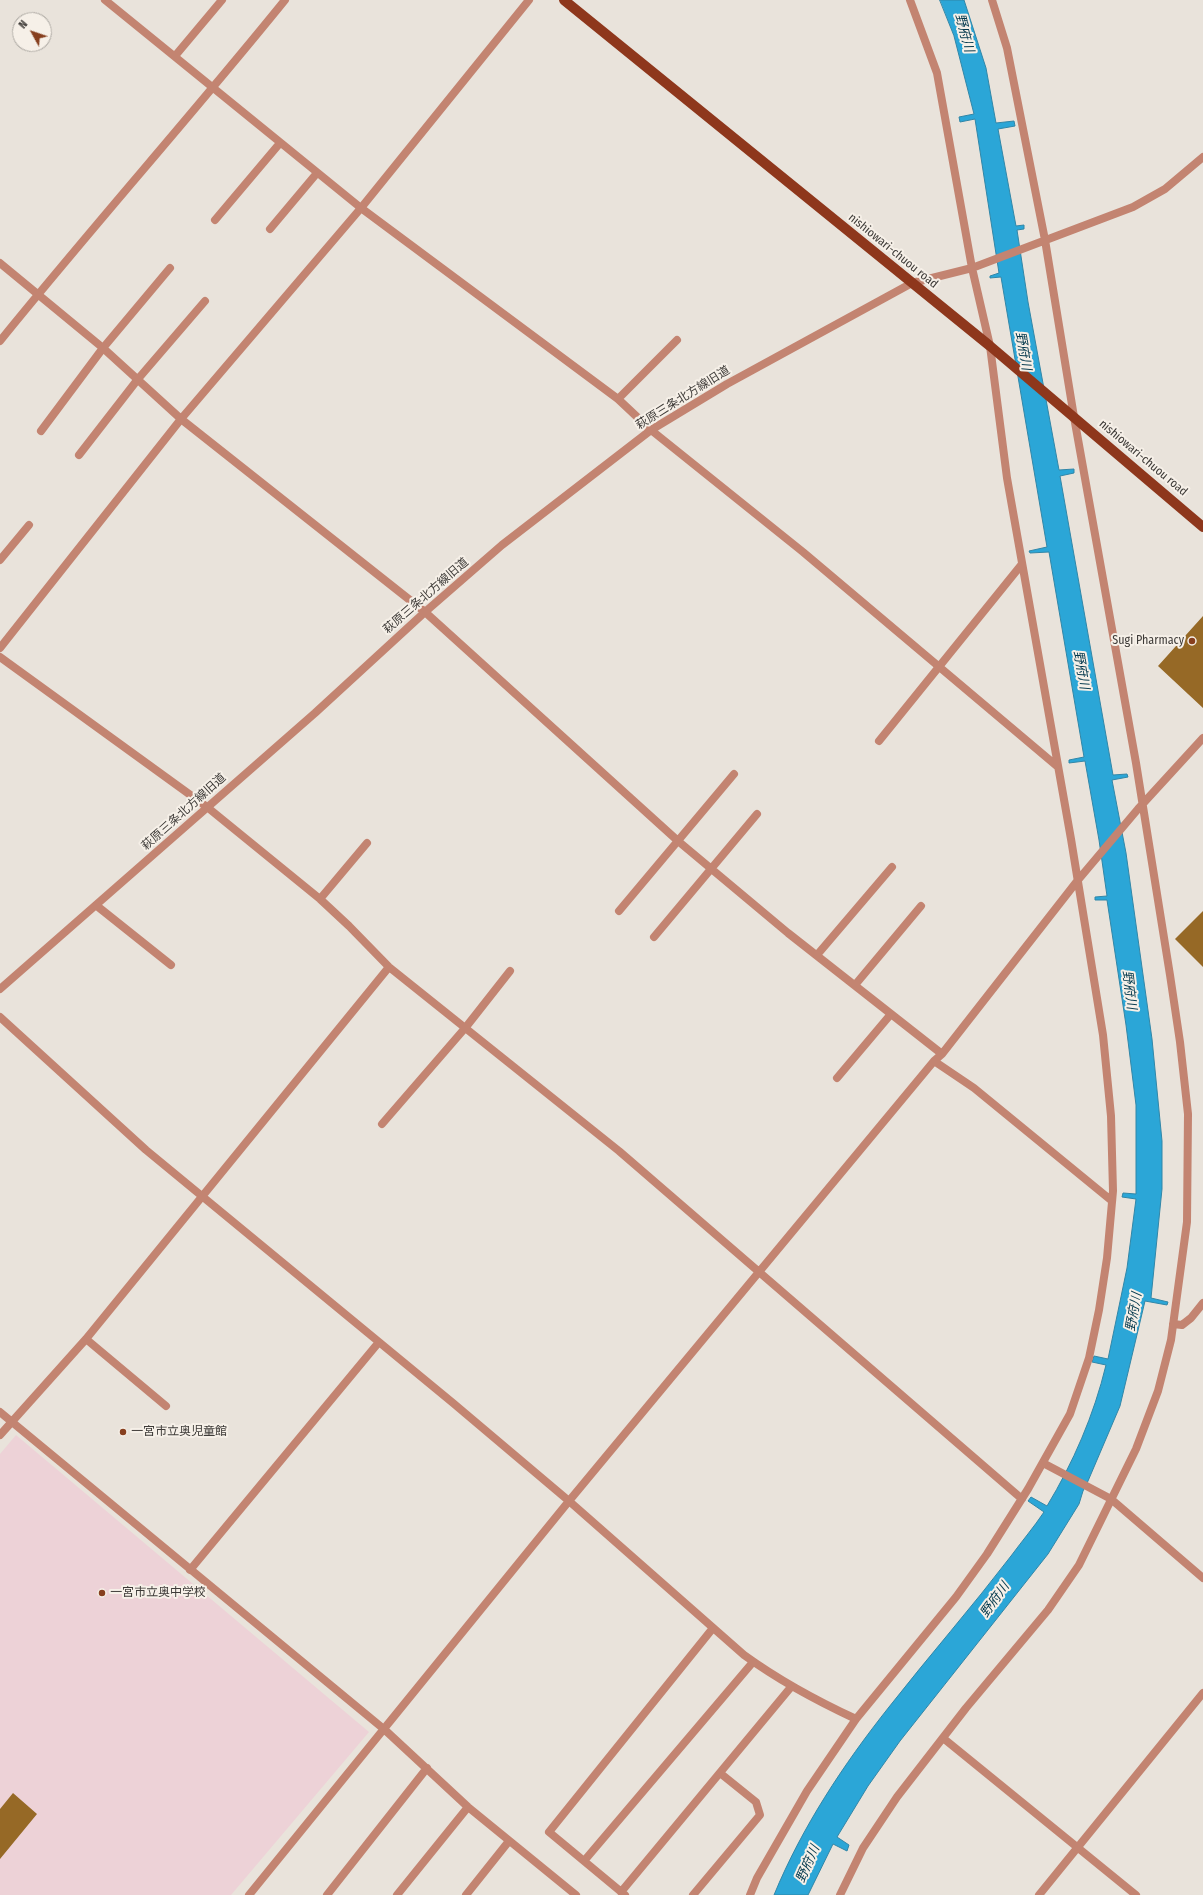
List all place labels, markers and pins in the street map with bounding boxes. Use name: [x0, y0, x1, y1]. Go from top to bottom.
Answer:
place label: Sugi Pharmacy: [1112, 634, 1184, 648]
marker: Sugi Pharmacy: [1187, 636, 1197, 646]
place label: 一宮市立奥児童館: [131, 1425, 227, 1439]
marker: 一宮市立奥児童館: [118, 1427, 128, 1437]
place label: 一宮市立奥中学校: [110, 1586, 206, 1600]
marker: 一宮市立奥中学校: [97, 1588, 107, 1598]

